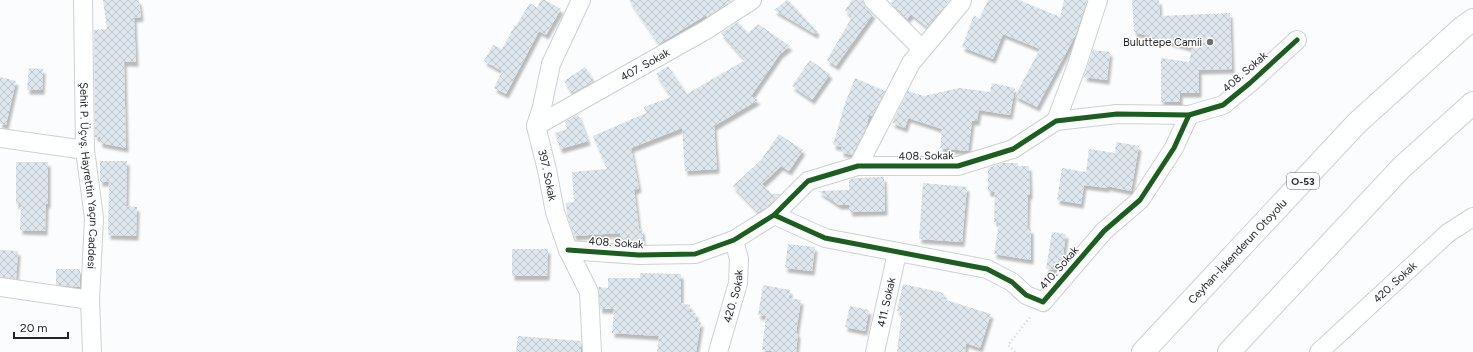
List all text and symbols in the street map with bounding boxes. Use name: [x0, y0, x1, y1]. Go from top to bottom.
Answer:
place label: Buluttepe Camii: [1123, 36, 1202, 49]
marker: Buluttepe Camii: [1205, 37, 1215, 47]
street label: 407. Sokak: [618, 45, 672, 84]
street label: 408. Sokak: [1220, 49, 1270, 95]
street label: Şehit P. Üçvş. Hayrettin Yaçın Caddesi: [78, 82, 101, 269]
street label: 397. Sokak: [536, 148, 559, 203]
street label: 408. Sokak: [898, 149, 954, 163]
road number: O-53: [1287, 173, 1319, 189]
street label: Ceyhan-İskenderun Otoyolu: [1185, 196, 1289, 306]
street label: 408. Sokak: [588, 235, 645, 251]
street label: 410. Sokak: [1037, 243, 1082, 292]
street label: 420. Sokak: [1370, 258, 1420, 305]
street label: 420. Sokak: [720, 269, 745, 324]
street label: 411. Sokak: [874, 276, 898, 328]
scale bar: [14, 314, 68, 340]
text: 20 m: [20, 321, 48, 335]

